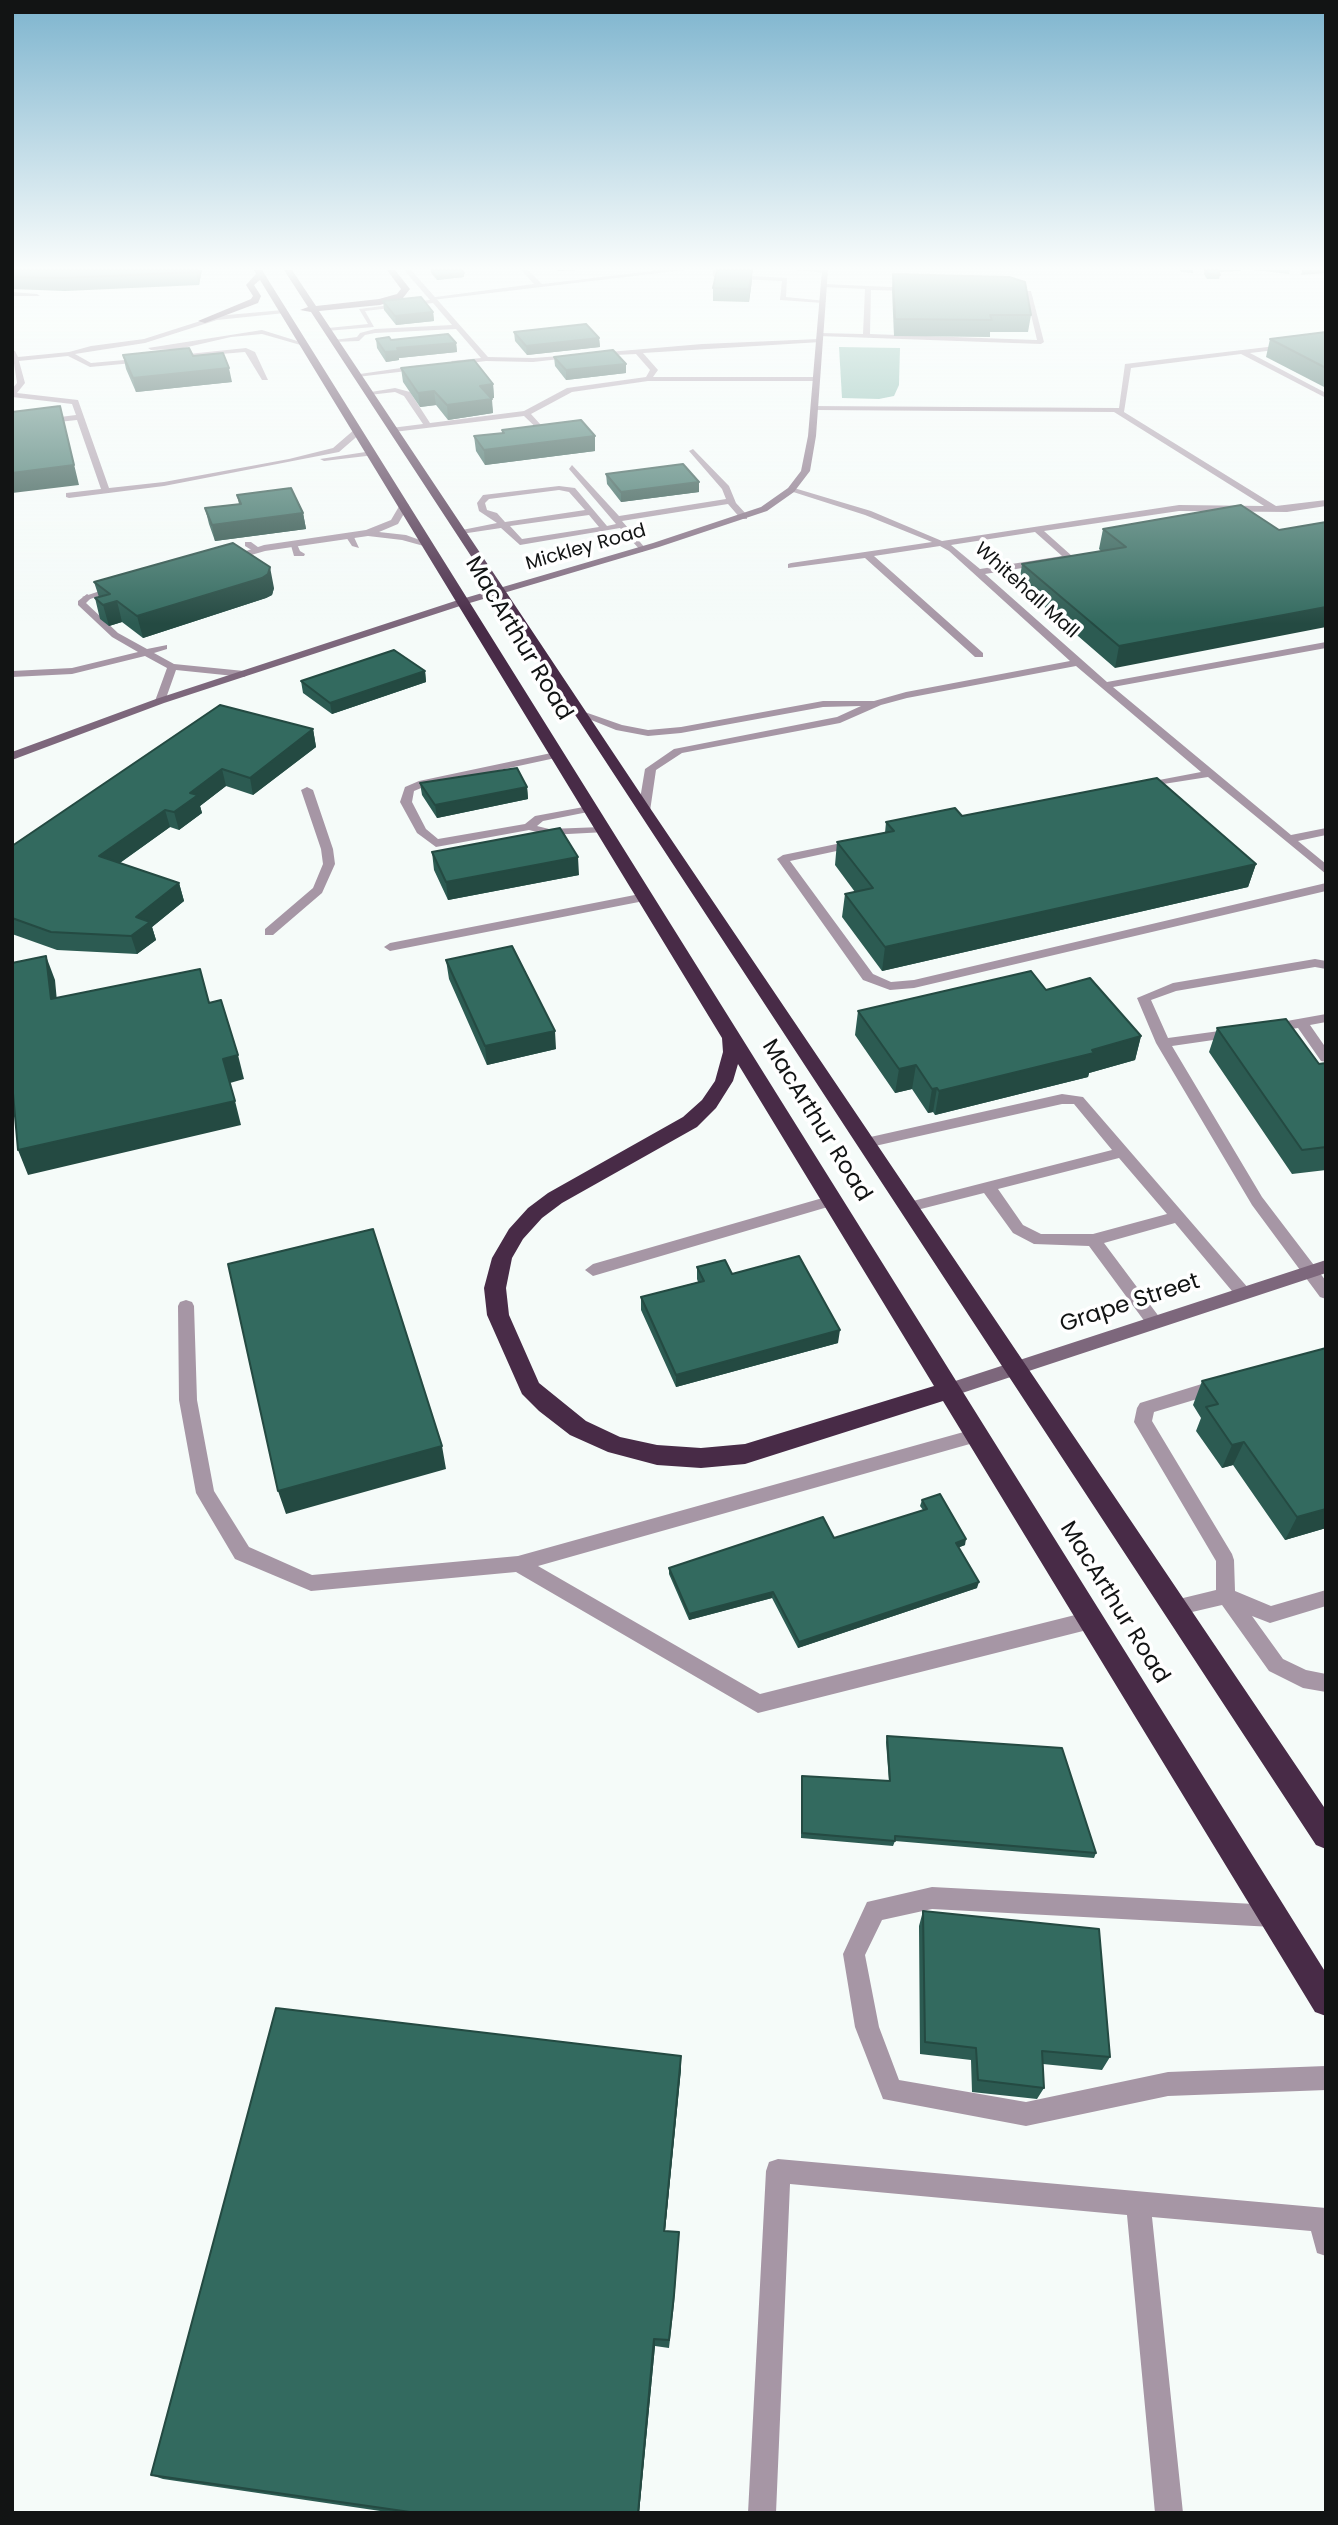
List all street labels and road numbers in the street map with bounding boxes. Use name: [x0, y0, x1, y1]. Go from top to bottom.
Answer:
street label: Mickley Road: [523, 520, 649, 576]
street label: Whitehall Mall: [969, 538, 1083, 644]
street label: MacArthur Road: [458, 552, 578, 726]
street label: MacArthur Road: [755, 1035, 877, 1207]
street label: Grape Street: [1057, 1268, 1203, 1340]
street label: MacArthur Road: [1053, 1517, 1175, 1689]

